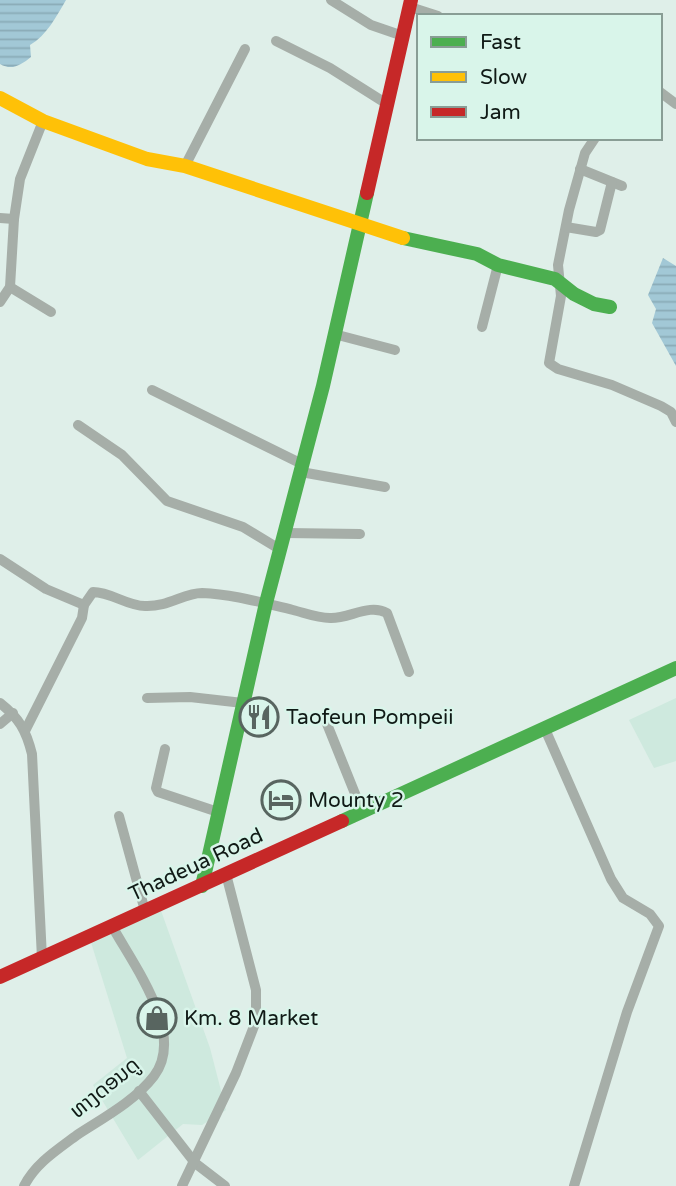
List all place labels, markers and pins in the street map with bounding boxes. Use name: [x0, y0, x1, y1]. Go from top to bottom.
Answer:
restaurant icon: Taofeun Pompeii: [238, 696, 280, 738]
place label: Taofeun Pompeii: [286, 705, 453, 730]
hotel icon: Mounty 2: [260, 779, 302, 821]
place label: Mounty 2: [308, 788, 404, 813]
shop icon: Km. 8 Market: [136, 997, 178, 1039]
place label: Km. 8 Market: [184, 1006, 318, 1031]

